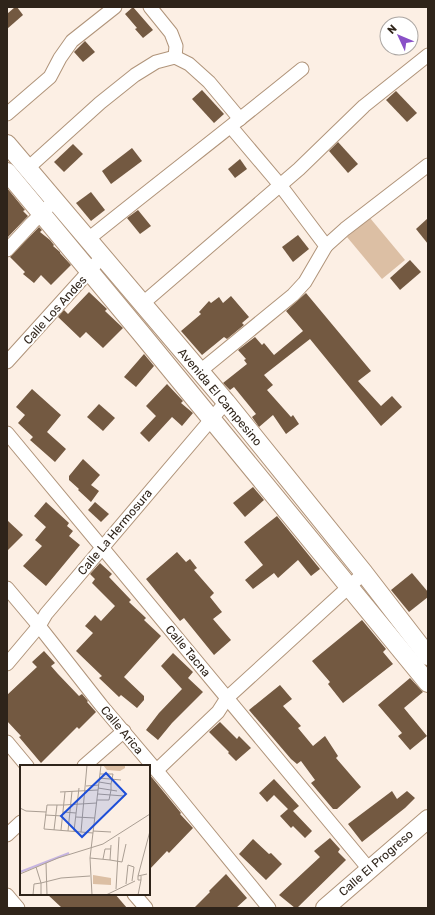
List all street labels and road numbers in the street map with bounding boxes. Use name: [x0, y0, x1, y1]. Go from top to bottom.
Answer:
street label: Calle Los Andes: [20, 273, 90, 347]
street label: Avenida El Campesino: [175, 345, 265, 449]
street label: Calle La Hermosura: [75, 486, 155, 578]
street label: Calle Tacna: [162, 622, 214, 680]
street label: Calle Arica: [98, 703, 146, 757]
street label: Calle El Progreso: [336, 827, 416, 899]

